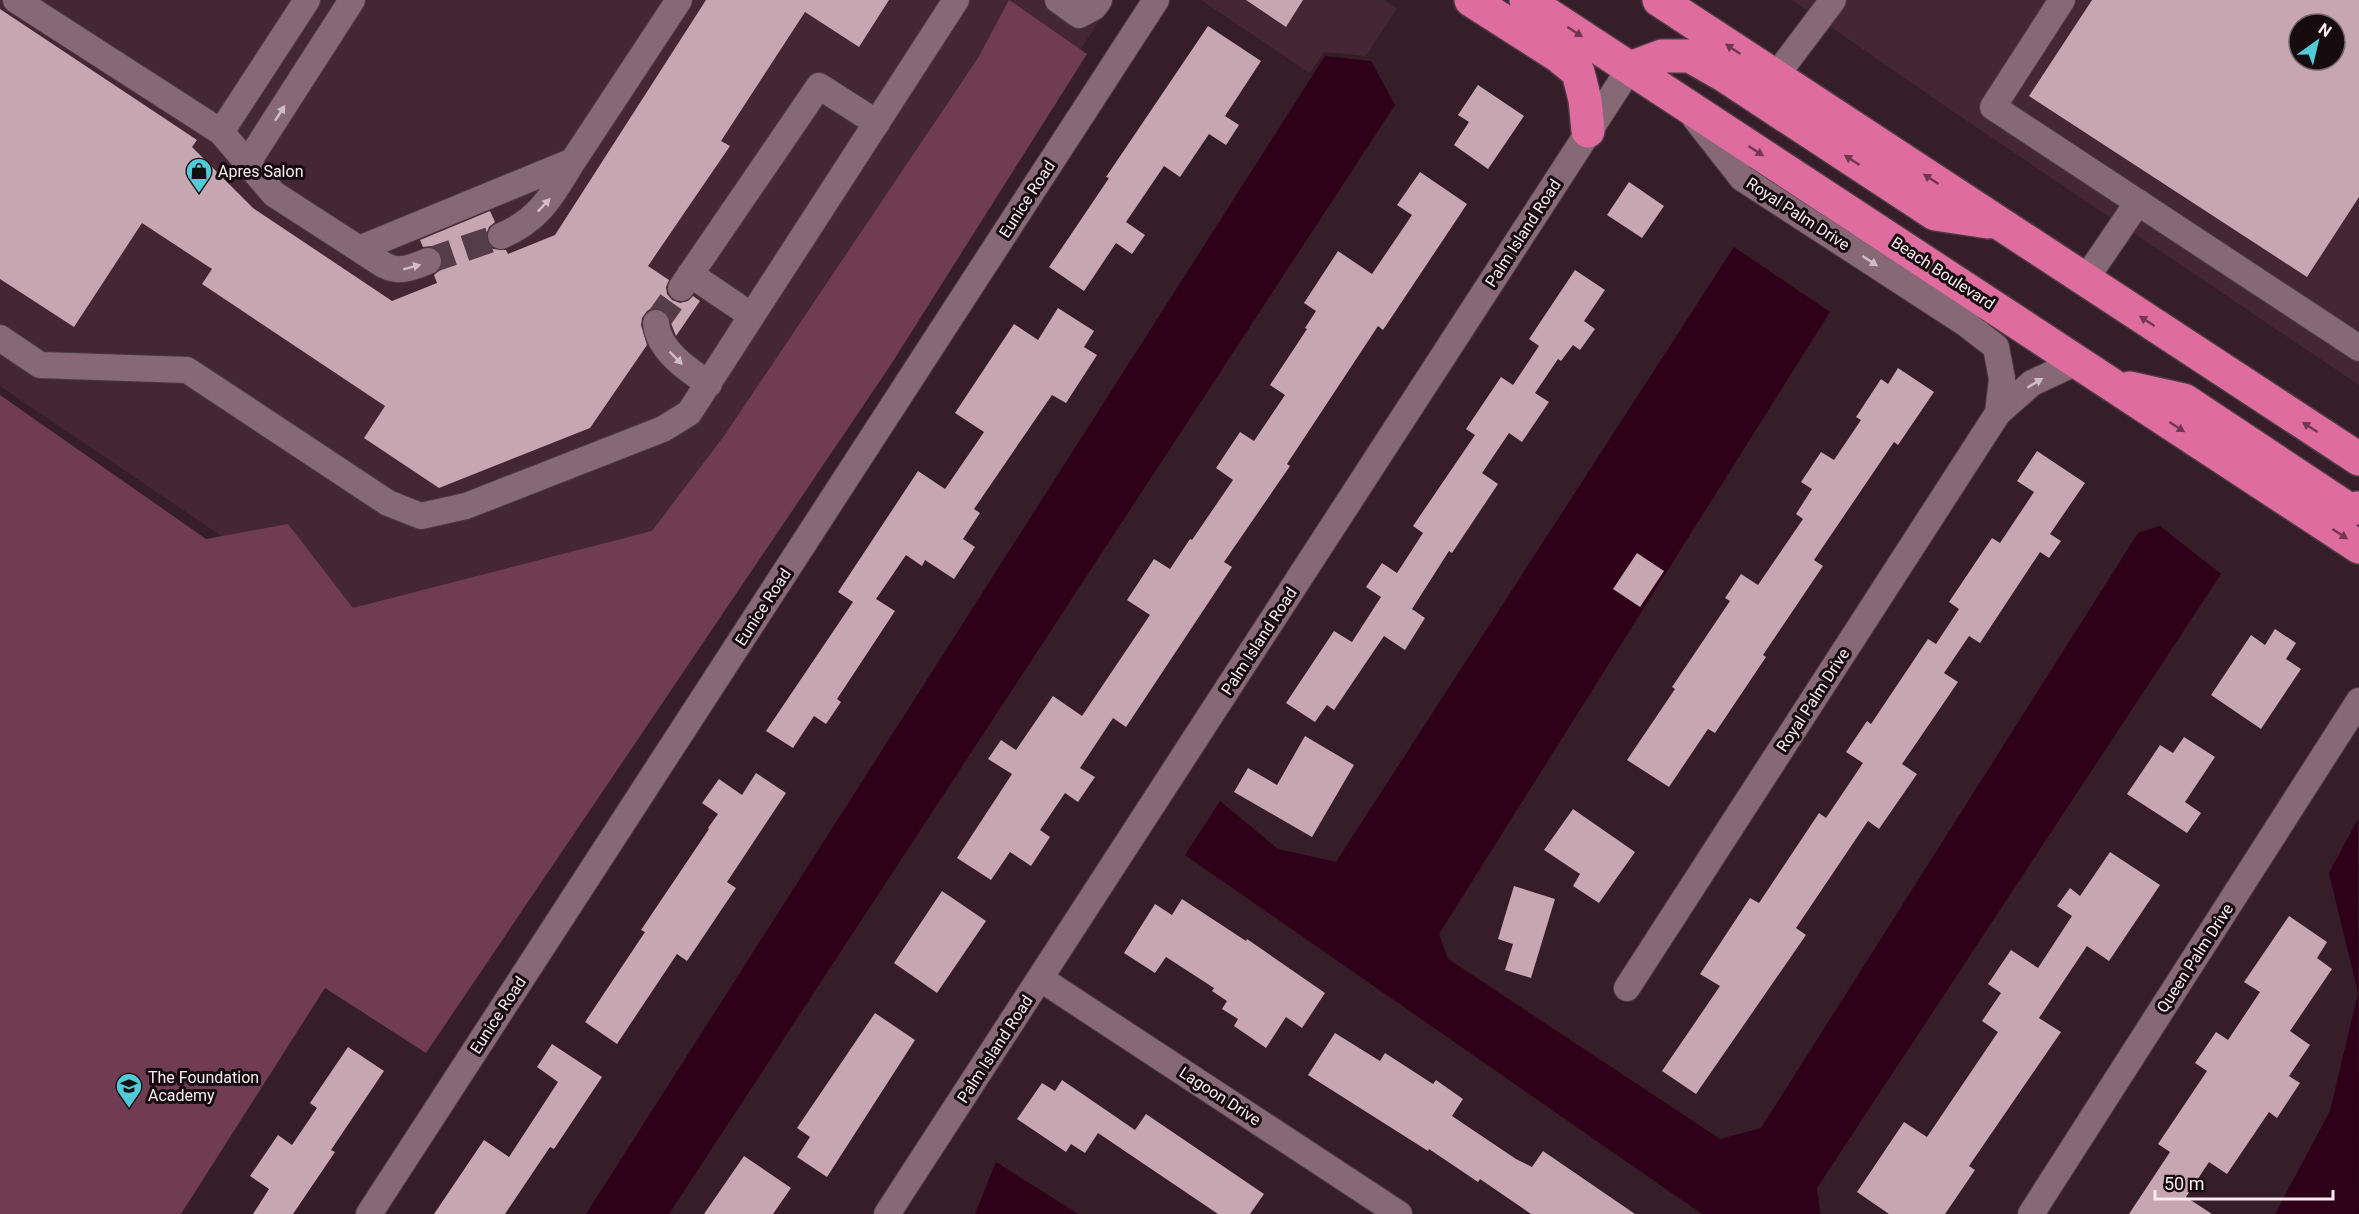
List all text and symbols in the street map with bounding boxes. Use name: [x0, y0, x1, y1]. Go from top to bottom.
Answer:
north arrow: [2287, 12, 2347, 72]
text: N: [2315, 19, 2335, 41]
one-way arrow: [1567, 26, 1583, 37]
one-way arrow: [1725, 44, 1741, 55]
one-way arrow: [274, 105, 285, 121]
one-way arrow: [1748, 145, 1764, 156]
one-way arrow: [1844, 154, 1861, 165]
shop icon: Apres Salon: [184, 156, 214, 194]
street label: Eunice Road: [995, 157, 1059, 241]
place label: Apres Salon: [218, 162, 303, 181]
street label: Royal Palm Drive: [1743, 174, 1853, 254]
one-way arrow: [1923, 174, 1939, 185]
street label: Palm Island Road: [1481, 176, 1565, 290]
one-way arrow: [536, 199, 550, 213]
street label: Beach Boulevard: [1888, 233, 1998, 313]
one-way arrow: [1862, 256, 1878, 267]
one-way arrow: [403, 262, 421, 271]
one-way arrow: [2139, 315, 2155, 326]
one-way arrow: [669, 351, 683, 365]
one-way arrow: [2027, 377, 2043, 388]
one-way arrow: [2169, 421, 2185, 432]
one-way arrow: [2302, 422, 2318, 433]
one-way arrow: [2332, 528, 2348, 539]
street label: Eunice Road: [731, 565, 795, 649]
street label: Palm Island Road: [1217, 584, 1301, 698]
street label: Royal Palm Drive: [1773, 645, 1853, 755]
street label: Queen Palm Drive: [2153, 900, 2237, 1016]
street label: Eunice Road: [466, 973, 530, 1057]
street label: Palm Island Road: [953, 992, 1037, 1106]
street label: Lagoon Drive: [1176, 1063, 1264, 1129]
place label: The Foundation Academy: [148, 1068, 259, 1105]
school or university icon: The Foundation Academy: [114, 1071, 144, 1109]
scale bar: [2155, 1163, 2334, 1201]
text: 50 m: [2164, 1173, 2204, 1194]

